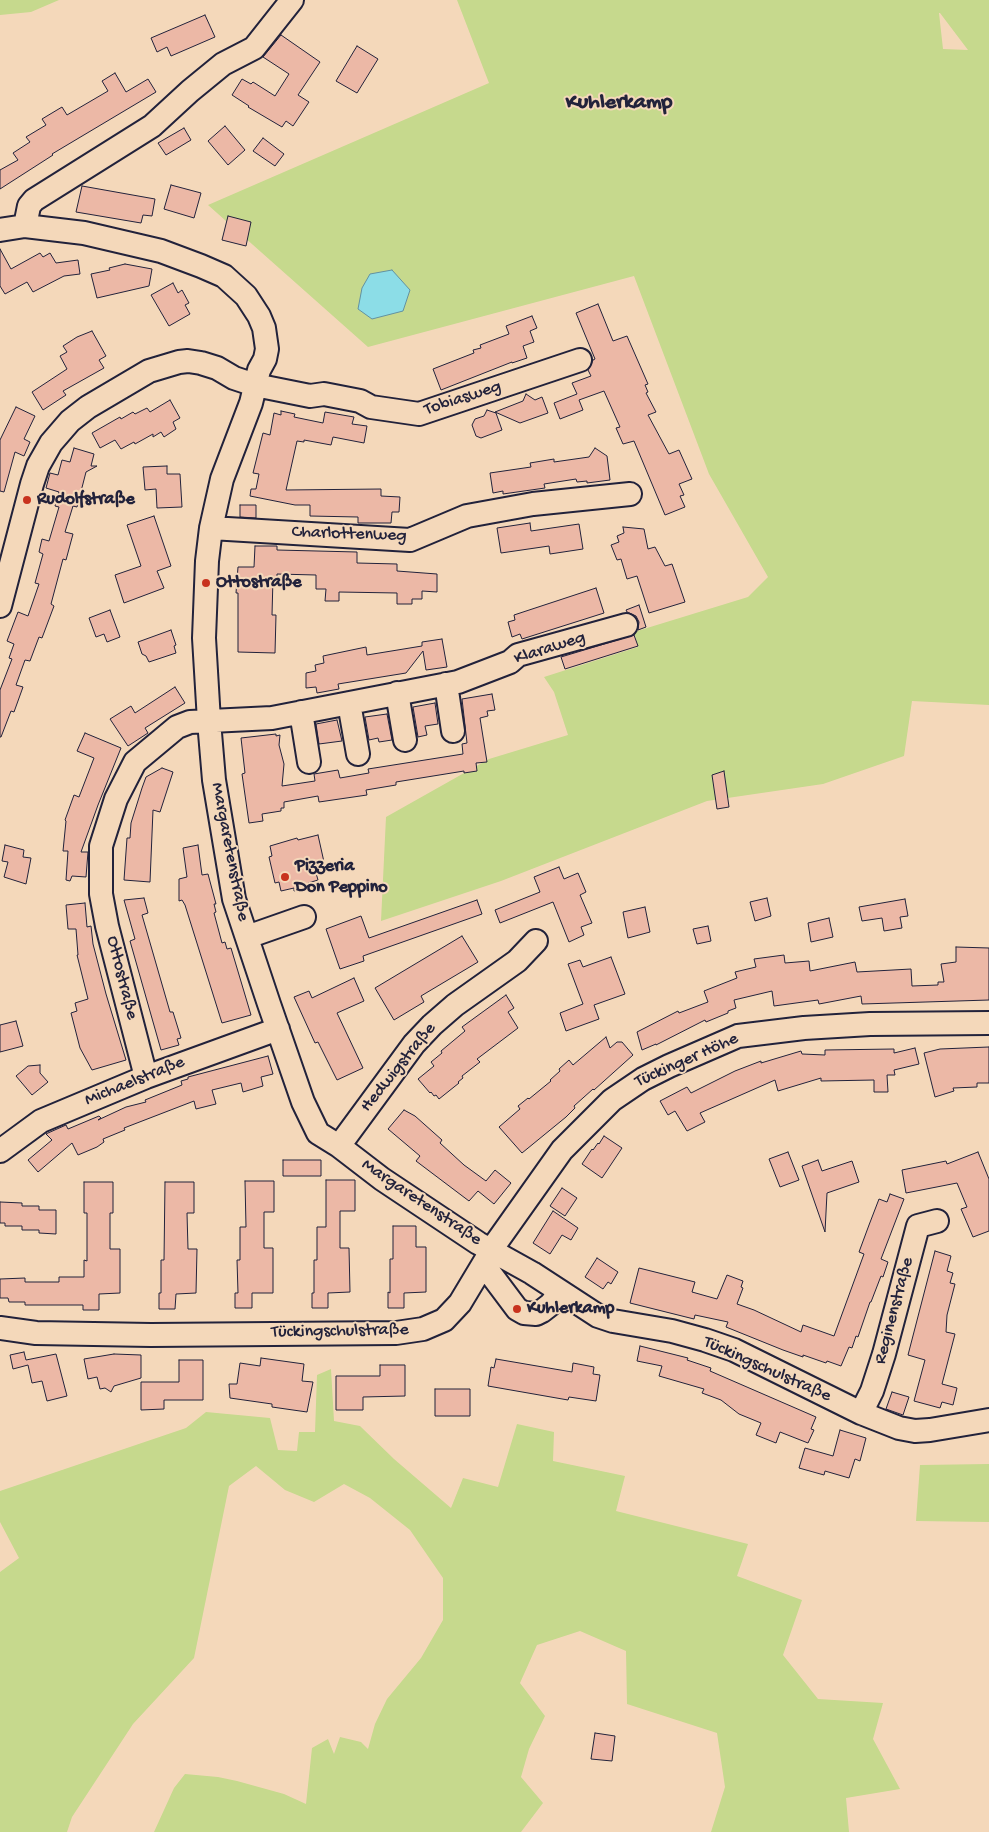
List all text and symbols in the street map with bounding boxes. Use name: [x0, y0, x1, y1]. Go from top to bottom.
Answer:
district label: Kuhlerkamp: [566, 91, 672, 117]
street label: Tobiasweg: [422, 376, 504, 422]
place label: Rudolfstraße: [37, 489, 135, 511]
marker: Rudolfstraße: [21, 494, 33, 506]
street label: Charlottenweg: [291, 522, 407, 548]
place label: Ottostraße: [216, 572, 301, 594]
marker: Ottostraße: [200, 577, 212, 589]
street label: Klaraweg: [512, 627, 588, 671]
street label: Margaretenstraße: [205, 781, 253, 923]
place label: Pizzeria Don Peppino: [295, 856, 388, 899]
marker: Pizzeria Don Peppino: [279, 871, 291, 883]
street label: Ottostraße: [100, 934, 142, 1022]
street label: Hedwigstraße: [356, 1019, 442, 1117]
street label: Tückinger Höhe: [632, 1029, 742, 1093]
street label: Michaelstraße: [82, 1052, 188, 1112]
street label: Margaretenstraße: [357, 1155, 485, 1251]
street label: Reginenstraße: [870, 1255, 920, 1367]
place label: Kuhlerkamp: [527, 1298, 614, 1320]
marker: Kuhlerkamp: [511, 1303, 523, 1315]
street label: Tückingschulstraße: [271, 1320, 409, 1344]
street label: Tückingschulstraße: [700, 1332, 834, 1408]

